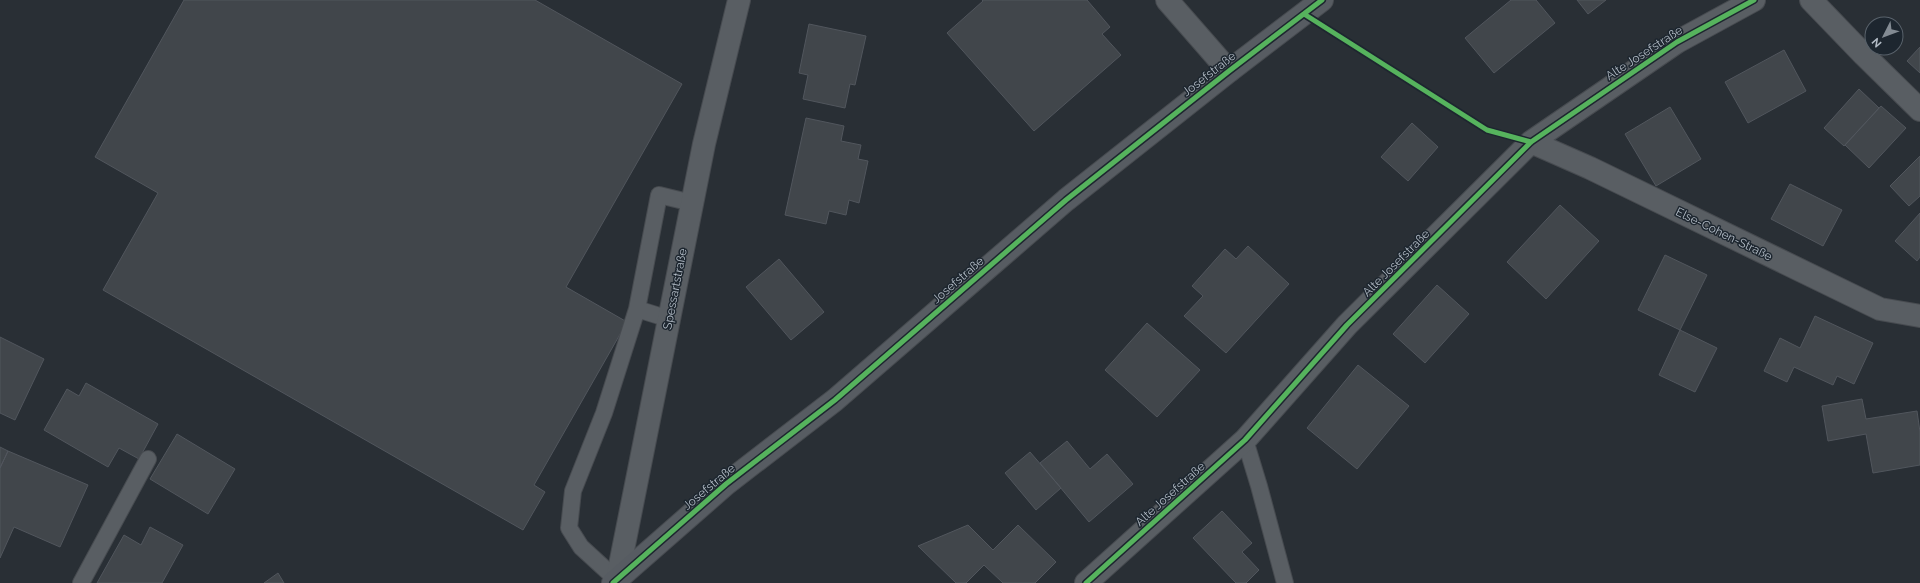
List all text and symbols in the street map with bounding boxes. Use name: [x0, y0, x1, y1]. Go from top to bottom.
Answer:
north arrow: [1864, 16, 1904, 56]
street label: Alte Josefstraße: [1603, 23, 1685, 83]
text: N: [1869, 35, 1885, 50]
street label: Josefstraße: [1180, 49, 1238, 99]
street label: Else-Cohen-Straße: [1674, 205, 1774, 263]
street label: Alte Josefstraße: [1360, 227, 1432, 299]
street label: Spessartstraße: [660, 247, 690, 331]
street label: Josefstraße: [929, 254, 987, 306]
street label: Alte Josefstraße: [1132, 459, 1208, 529]
street label: Josefstraße: [680, 461, 738, 513]

